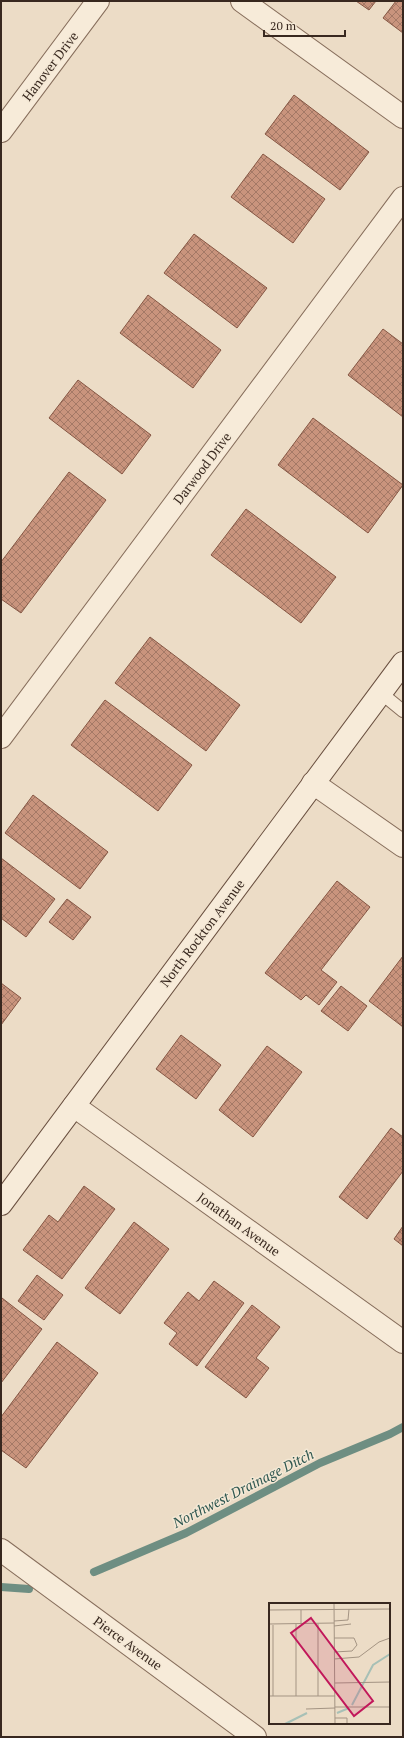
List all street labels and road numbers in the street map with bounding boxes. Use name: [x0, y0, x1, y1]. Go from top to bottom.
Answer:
street label: Hanover Drive: [18, 28, 82, 104]
street label: Darwood Drive: [169, 428, 235, 508]
street label: North Rockton Avenue: [156, 875, 248, 991]
street label: Jonathan Avenue: [194, 1188, 284, 1260]
street label: Pierce Avenue: [90, 1612, 166, 1674]

